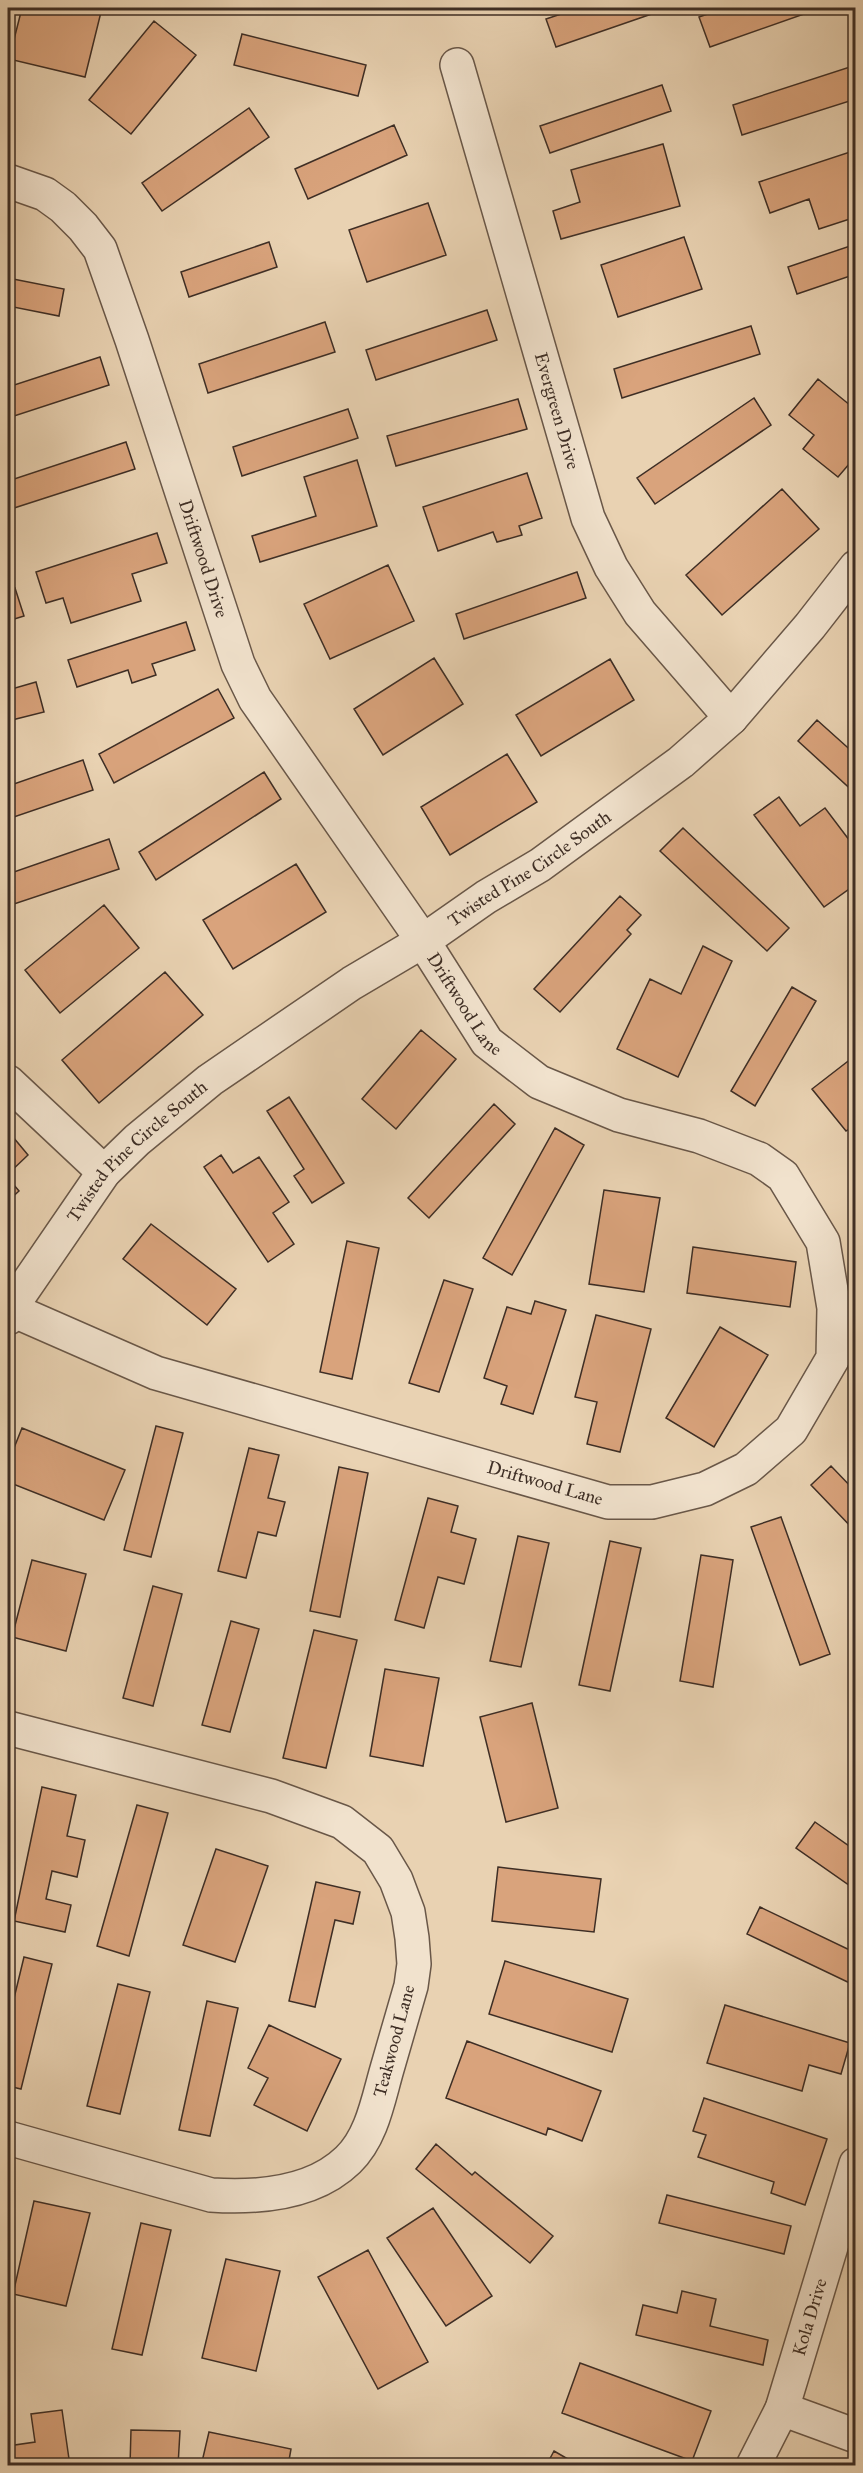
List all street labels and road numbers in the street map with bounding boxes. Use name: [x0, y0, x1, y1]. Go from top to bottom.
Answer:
street label: Evergreen Drive: [530, 350, 584, 472]
street label: Driftwood Drive: [174, 497, 233, 621]
street label: Twisted Pine Circle South: [444, 806, 615, 931]
street label: Driftwood Lane: [422, 948, 506, 1060]
street label: Twisted Pine Circle South: [62, 1076, 212, 1226]
street label: Driftwood Lane: [485, 1456, 605, 1510]
street label: Teakwood Lane: [368, 1982, 420, 2100]
street label: Kola Drive: [788, 2276, 832, 2358]

